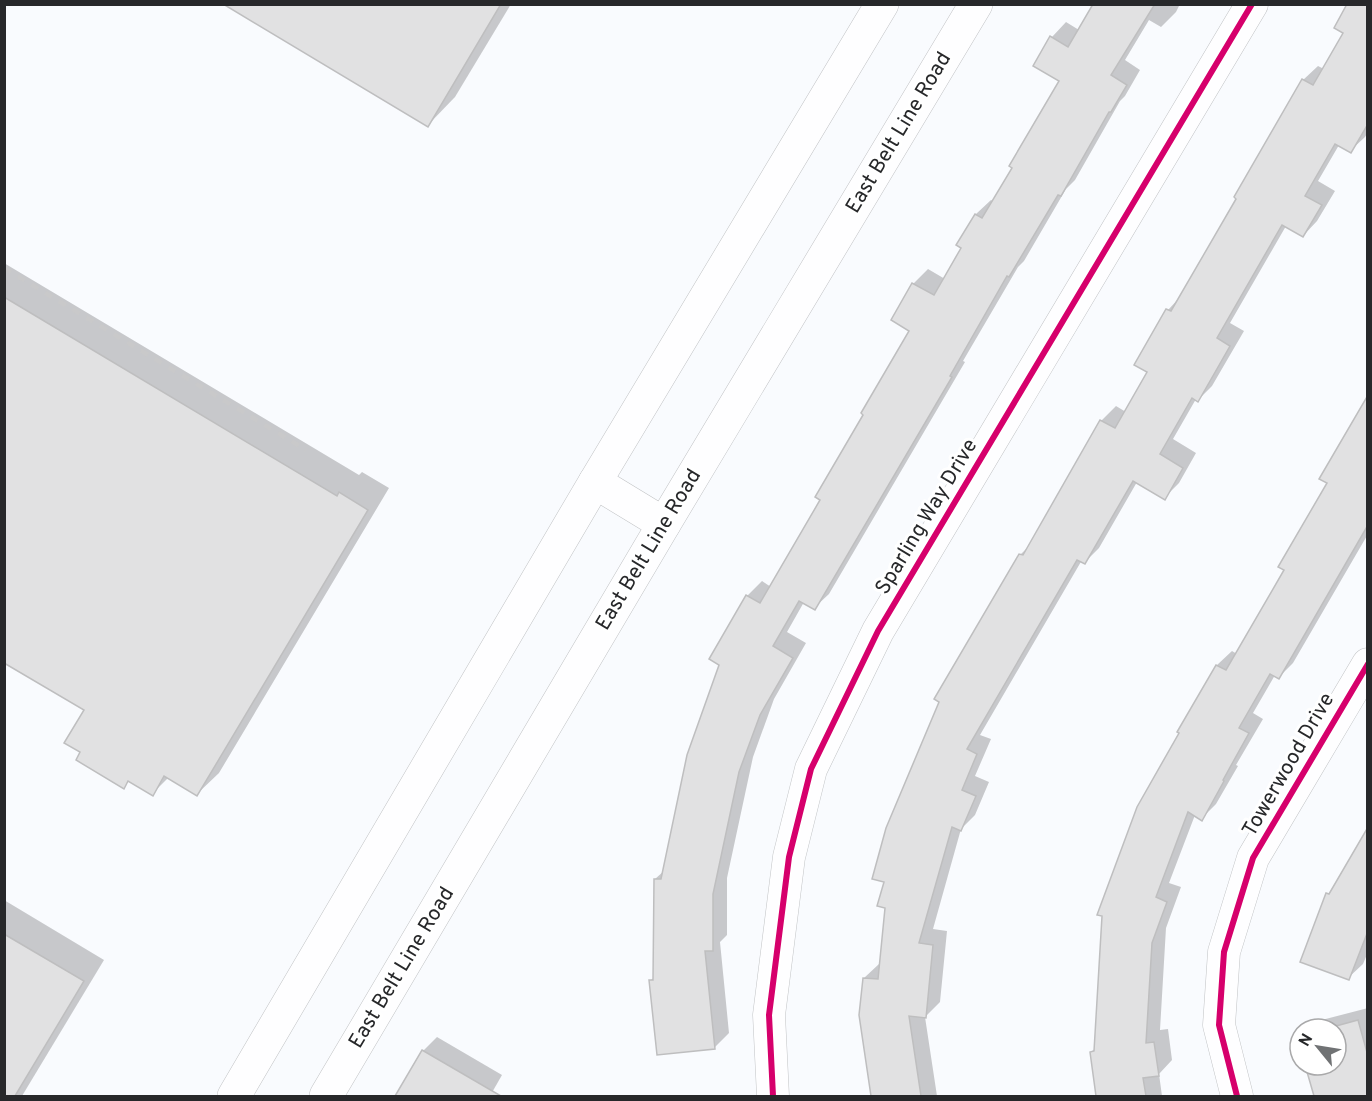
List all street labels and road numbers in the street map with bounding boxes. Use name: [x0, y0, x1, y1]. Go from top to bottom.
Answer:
street label: East Belt Line Road: [840, 47, 958, 219]
street label: Sparling Way Drive: [870, 434, 984, 600]
street label: East Belt Line Road: [590, 464, 708, 636]
street label: Towerwood Drive: [1237, 688, 1341, 842]
street label: East Belt Line Road: [343, 882, 461, 1054]

